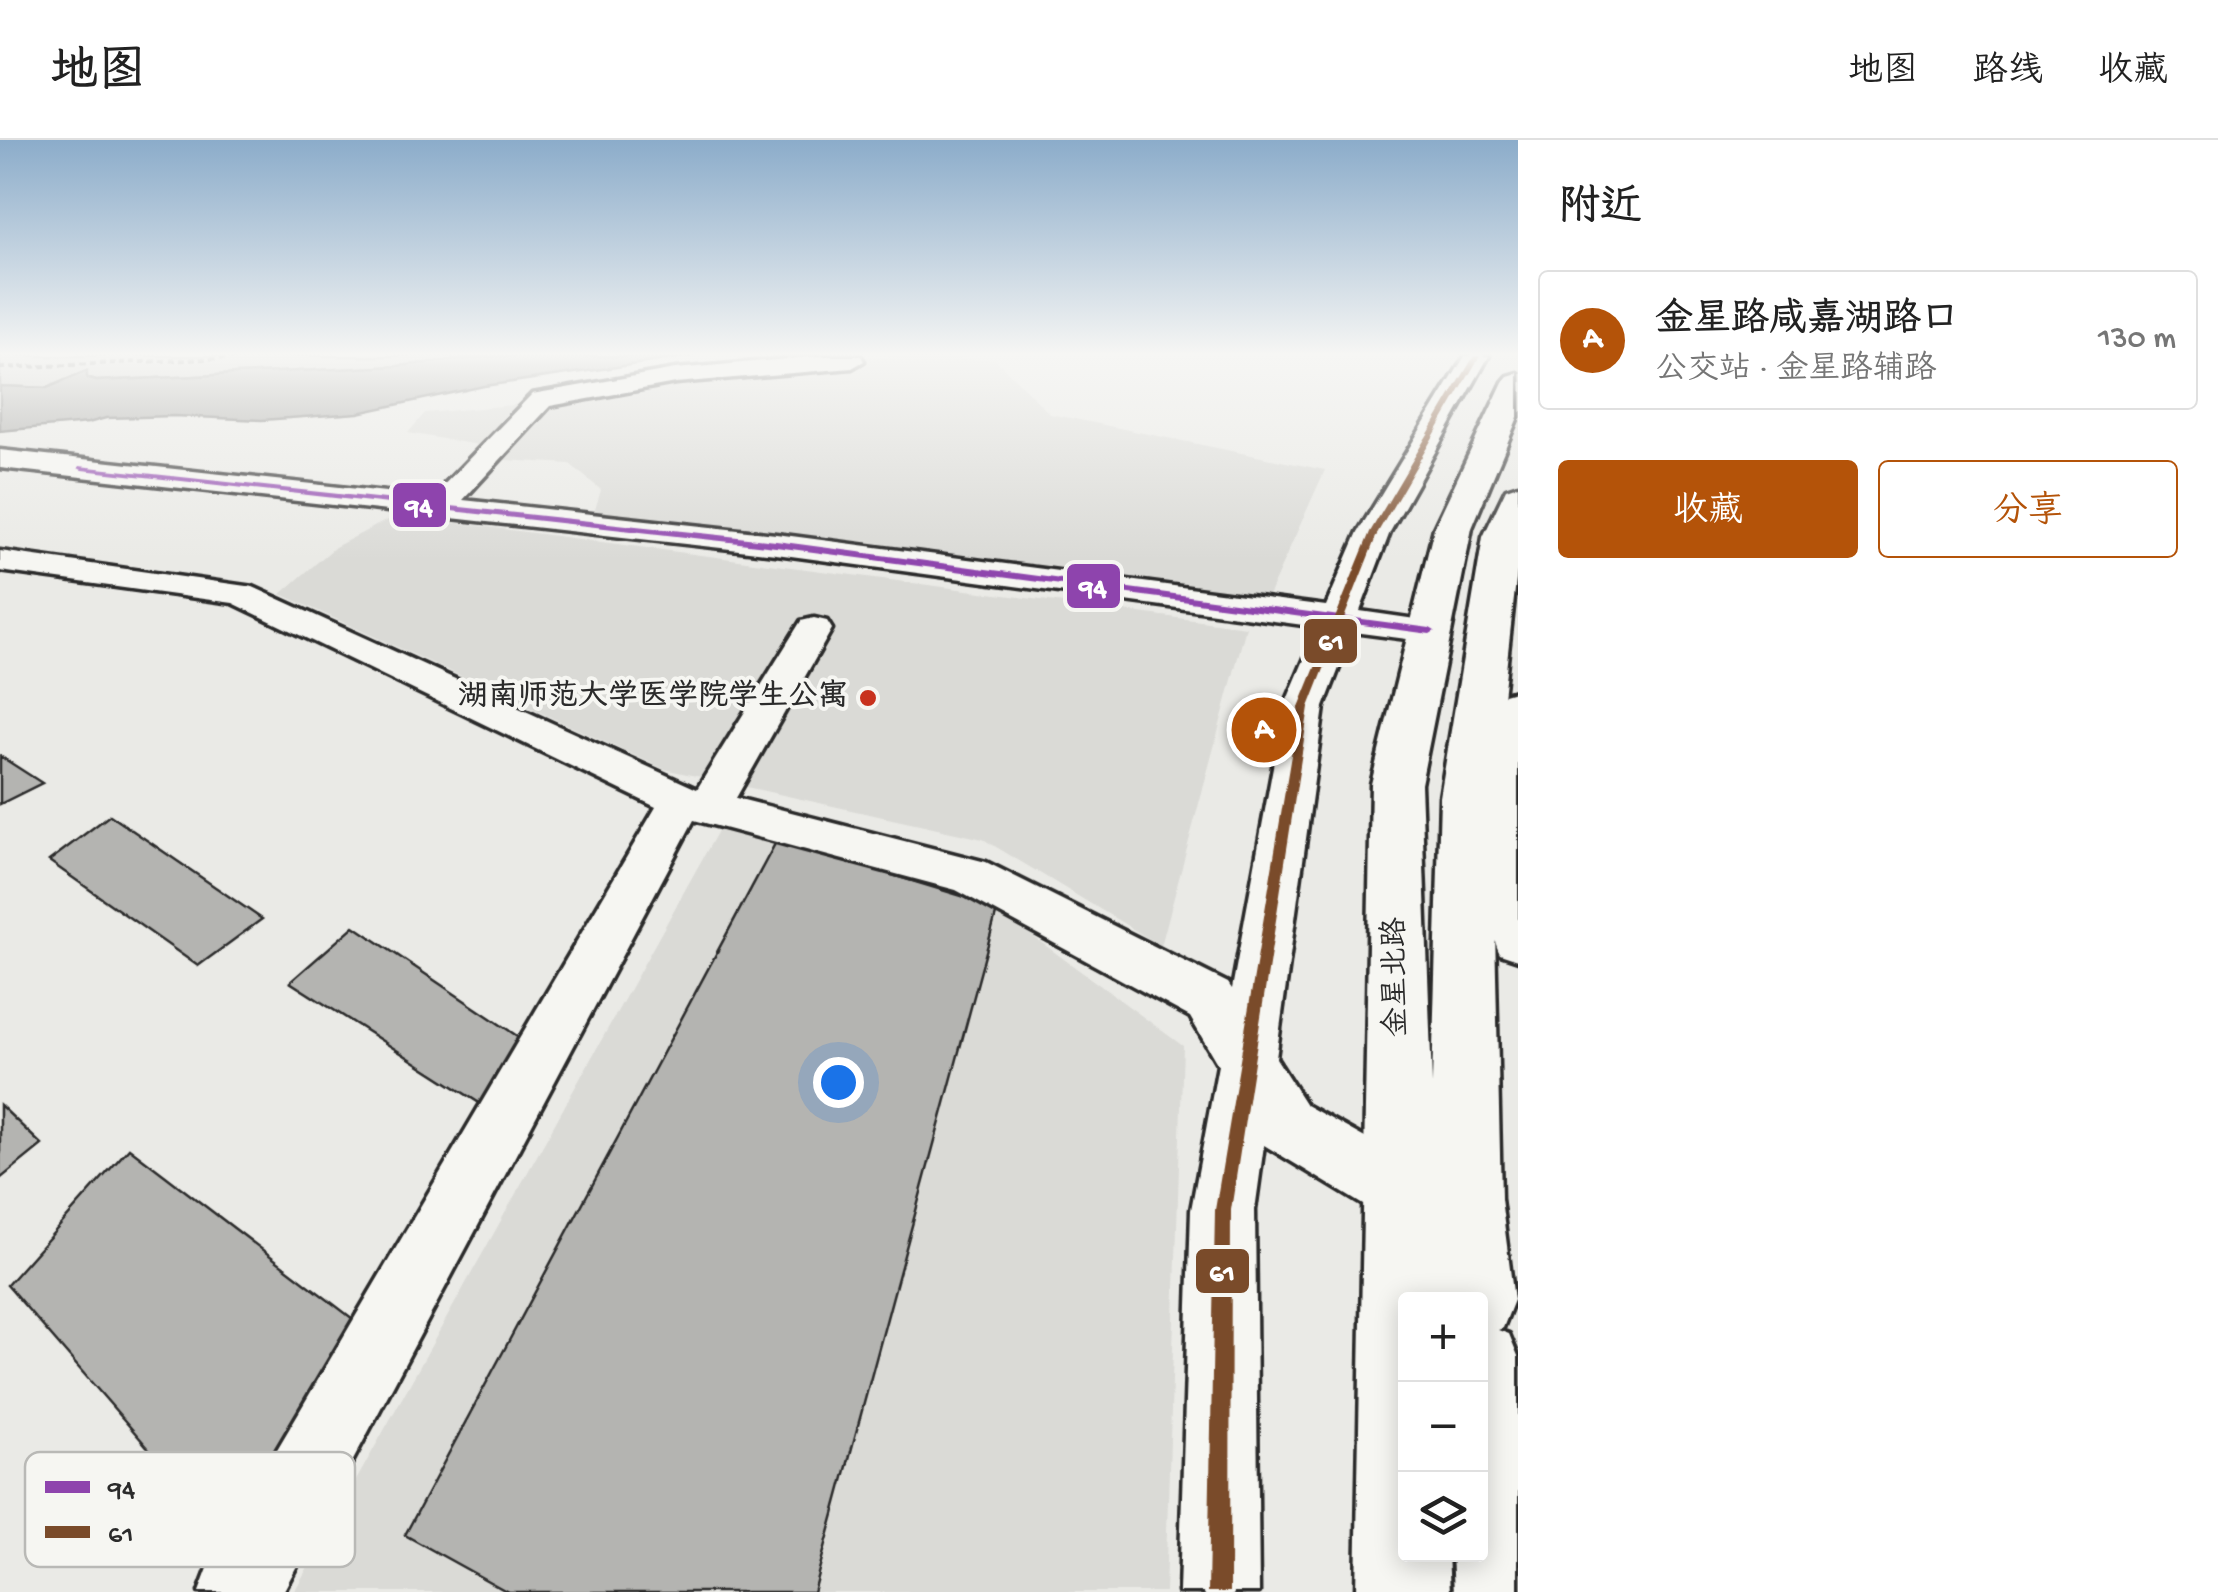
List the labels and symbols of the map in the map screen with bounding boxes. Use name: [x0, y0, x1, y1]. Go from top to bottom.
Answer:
line badge: 94: [391, 481, 448, 529]
text: 94: [403, 493, 433, 526]
line badge: 94: [1065, 562, 1122, 610]
text: 94: [1077, 574, 1107, 607]
line badge: 61: [1302, 617, 1359, 665]
text: 61: [1318, 628, 1344, 661]
place label: 湖南师范大学医学院学生公寓: [458, 679, 848, 716]
marker: 湖南师范大学医学院学生公寓: [857, 687, 879, 709]
pin: A: [1232, 692, 1296, 768]
street label: 金星北路: [1377, 917, 1417, 1037]
your location: [813, 1057, 864, 1108]
line badge: 61: [1194, 1247, 1251, 1295]
text: 61: [1209, 1259, 1235, 1292]
legend: [25, 1452, 355, 1567]
text: 94: [107, 1475, 135, 1508]
text: 61: [108, 1520, 134, 1553]

